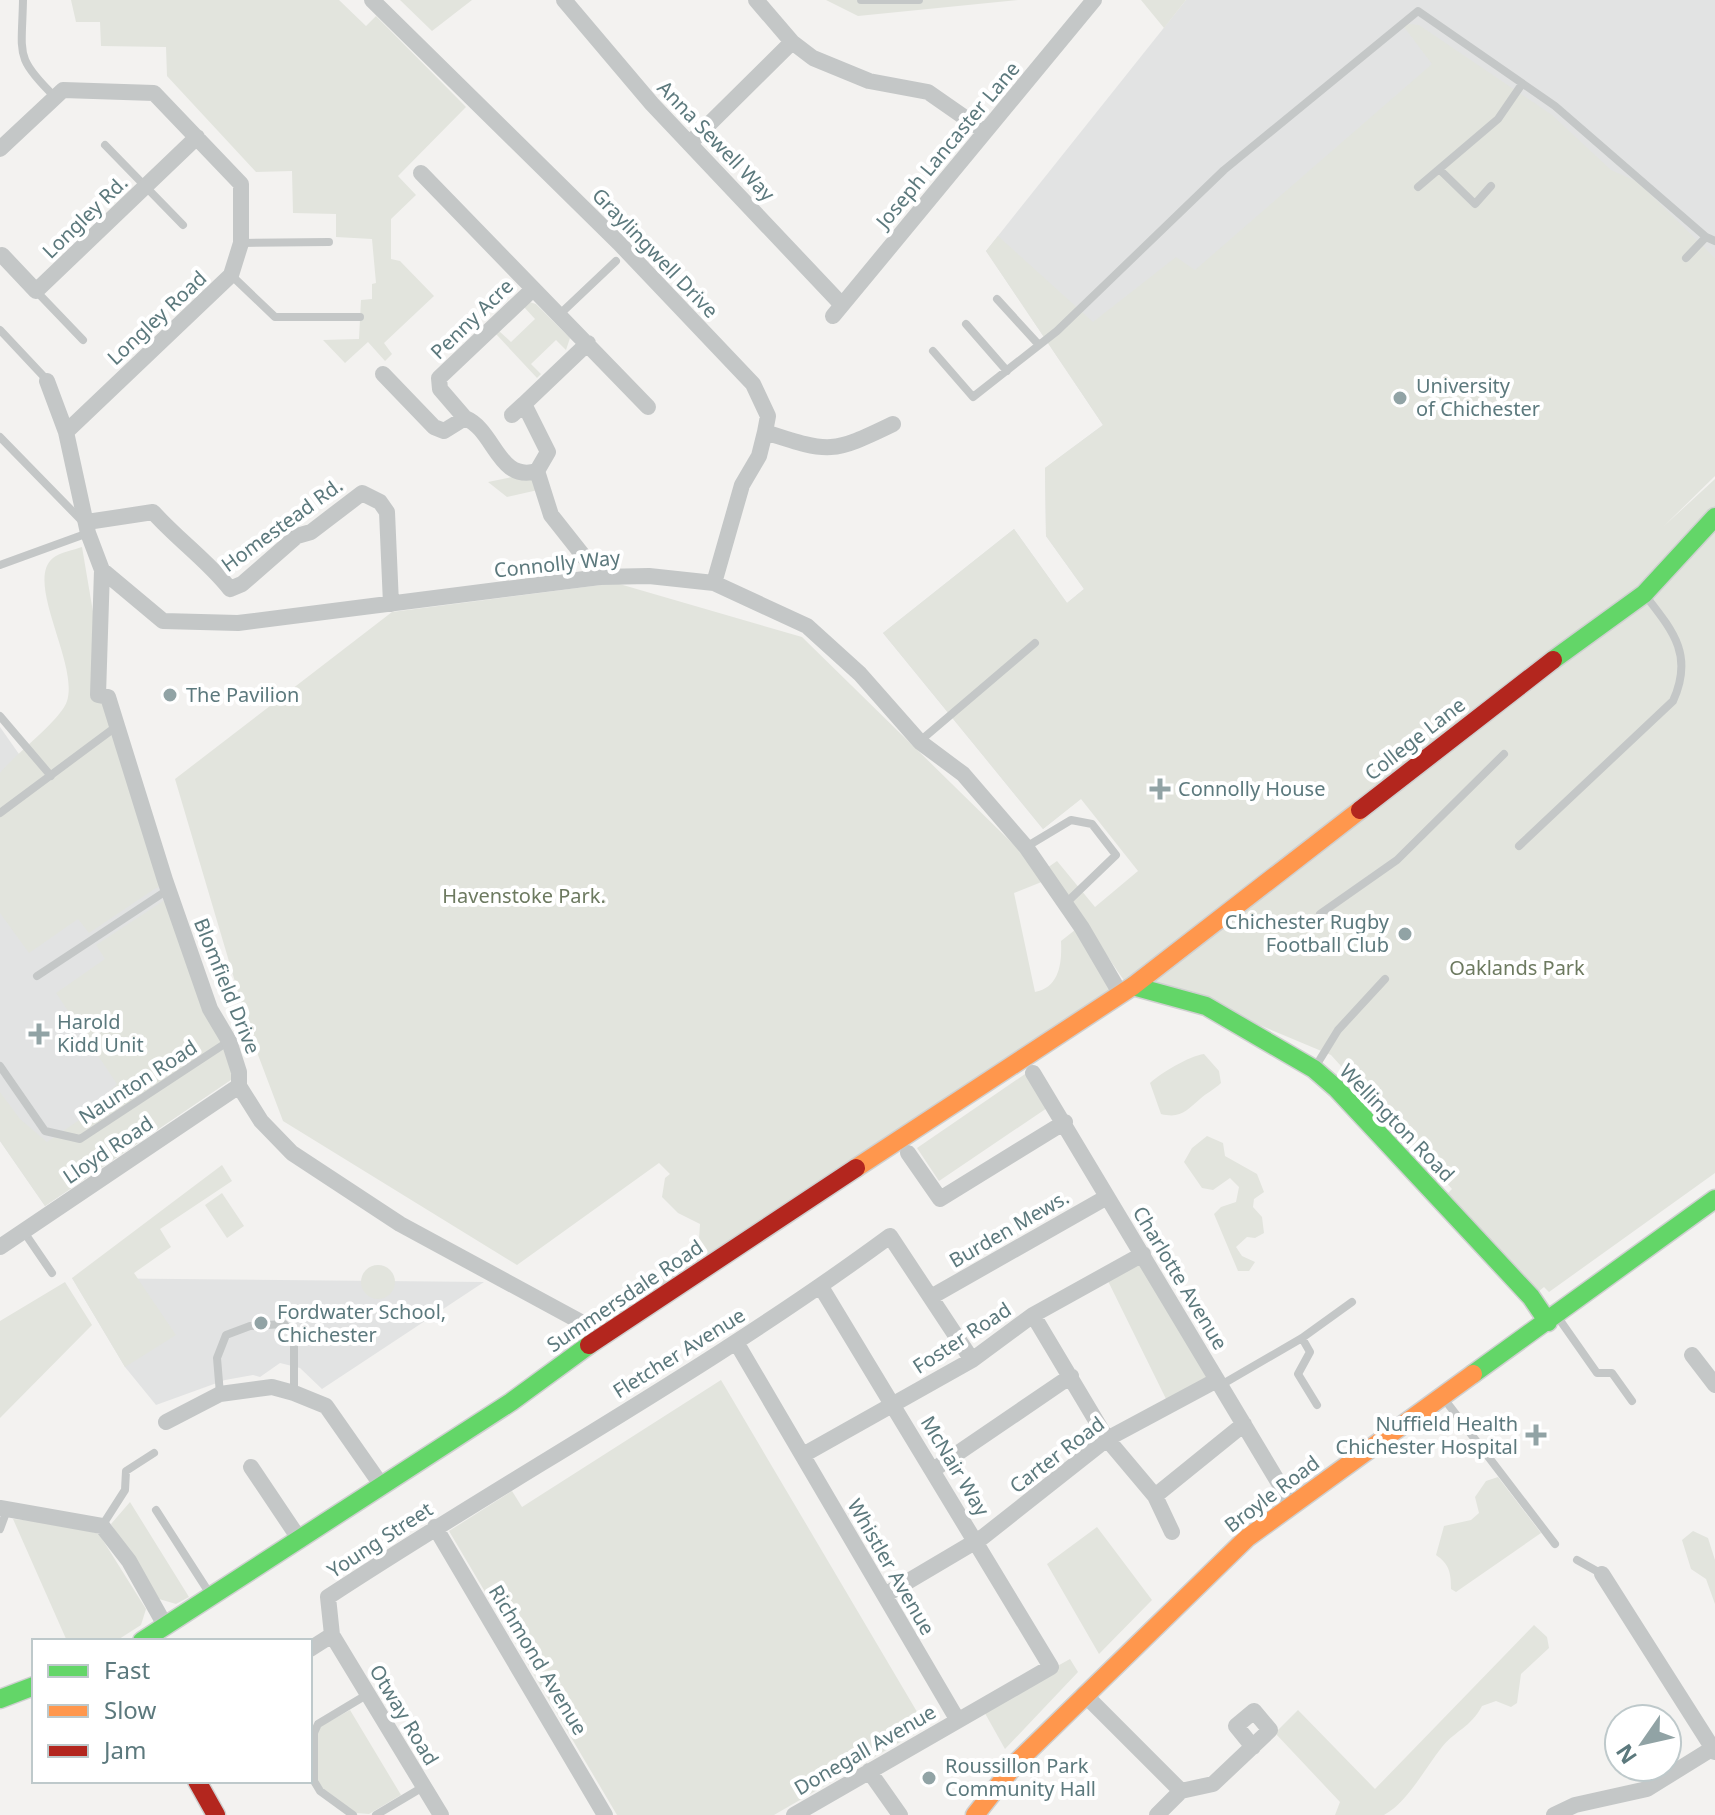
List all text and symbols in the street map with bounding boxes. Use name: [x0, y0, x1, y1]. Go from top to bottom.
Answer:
street label: Joseph Lancaster Lane: [868, 56, 1025, 235]
street label: Anna Sewell Way: [652, 74, 781, 207]
street label: Longley Rd.: [36, 169, 133, 264]
street label: Graylingwell Drive: [586, 182, 724, 323]
street label: Longley Road: [101, 265, 212, 371]
street label: Penny Acre: [424, 272, 519, 365]
place label: University of Chichester: [1416, 372, 1540, 422]
marker: University of Chichester: [1391, 389, 1409, 407]
street label: Homestead Rd.: [216, 471, 348, 578]
street label: Connolly Way: [492, 543, 622, 584]
place label: The Pavilion: [186, 681, 299, 708]
marker: The Pavilion: [161, 686, 179, 704]
street label: College Lane: [1359, 691, 1470, 786]
place label: Connolly House: [1178, 775, 1325, 802]
marker: Connolly House: [1149, 778, 1171, 800]
park label: Havenstoke Park.: [442, 882, 606, 909]
place label: Chichester Rugby Football Club: [1225, 908, 1390, 958]
street label: Blomfield Drive: [188, 914, 267, 1058]
marker: Chichester Rugby Football Club: [1396, 925, 1414, 943]
park label: Oaklands Park: [1449, 954, 1585, 981]
place label: Harold Kidd Unit: [57, 1008, 144, 1058]
marker: Harold Kidd Unit: [28, 1023, 50, 1045]
street label: Naunton Road: [73, 1033, 202, 1130]
street label: Wellington Road: [1334, 1058, 1461, 1188]
street label: Lloyd Road: [57, 1110, 158, 1190]
street label: Burden Mews.: [944, 1183, 1074, 1274]
street label: Charlotte Avenue: [1127, 1201, 1234, 1355]
street label: Summersdale Road: [541, 1233, 708, 1358]
street label: Foster Road: [907, 1296, 1016, 1379]
place label: Fordwater School, Chichester: [277, 1298, 446, 1348]
street label: Fletcher Avenue: [608, 1301, 750, 1404]
marker: Fordwater School, Chichester: [252, 1314, 270, 1332]
street label: Carter Road: [1004, 1410, 1110, 1499]
place label: Nuffield Health Chichester Hospital: [1336, 1410, 1518, 1460]
street label: McNair Way: [915, 1411, 996, 1522]
marker: Nuffield Health Chichester Hospital: [1525, 1424, 1547, 1446]
street label: Broyle Road: [1219, 1449, 1325, 1538]
street label: Whistler Avenue: [841, 1494, 941, 1640]
street label: Young Street: [322, 1495, 438, 1584]
street label: Richmond Avenue: [483, 1580, 594, 1740]
legend: [32, 1639, 312, 1783]
text: Fast: [104, 1653, 150, 1686]
street label: Otway Road: [364, 1659, 445, 1770]
text: Slow: [104, 1693, 156, 1726]
street label: Donegall Avenue: [789, 1698, 941, 1801]
north arrow: [1603, 1703, 1683, 1783]
text: Jam: [102, 1733, 146, 1766]
text: N: [1608, 1739, 1643, 1771]
place label: Roussillon Park Community Hall: [945, 1752, 1096, 1802]
marker: Roussillon Park Community Hall: [920, 1769, 938, 1787]

